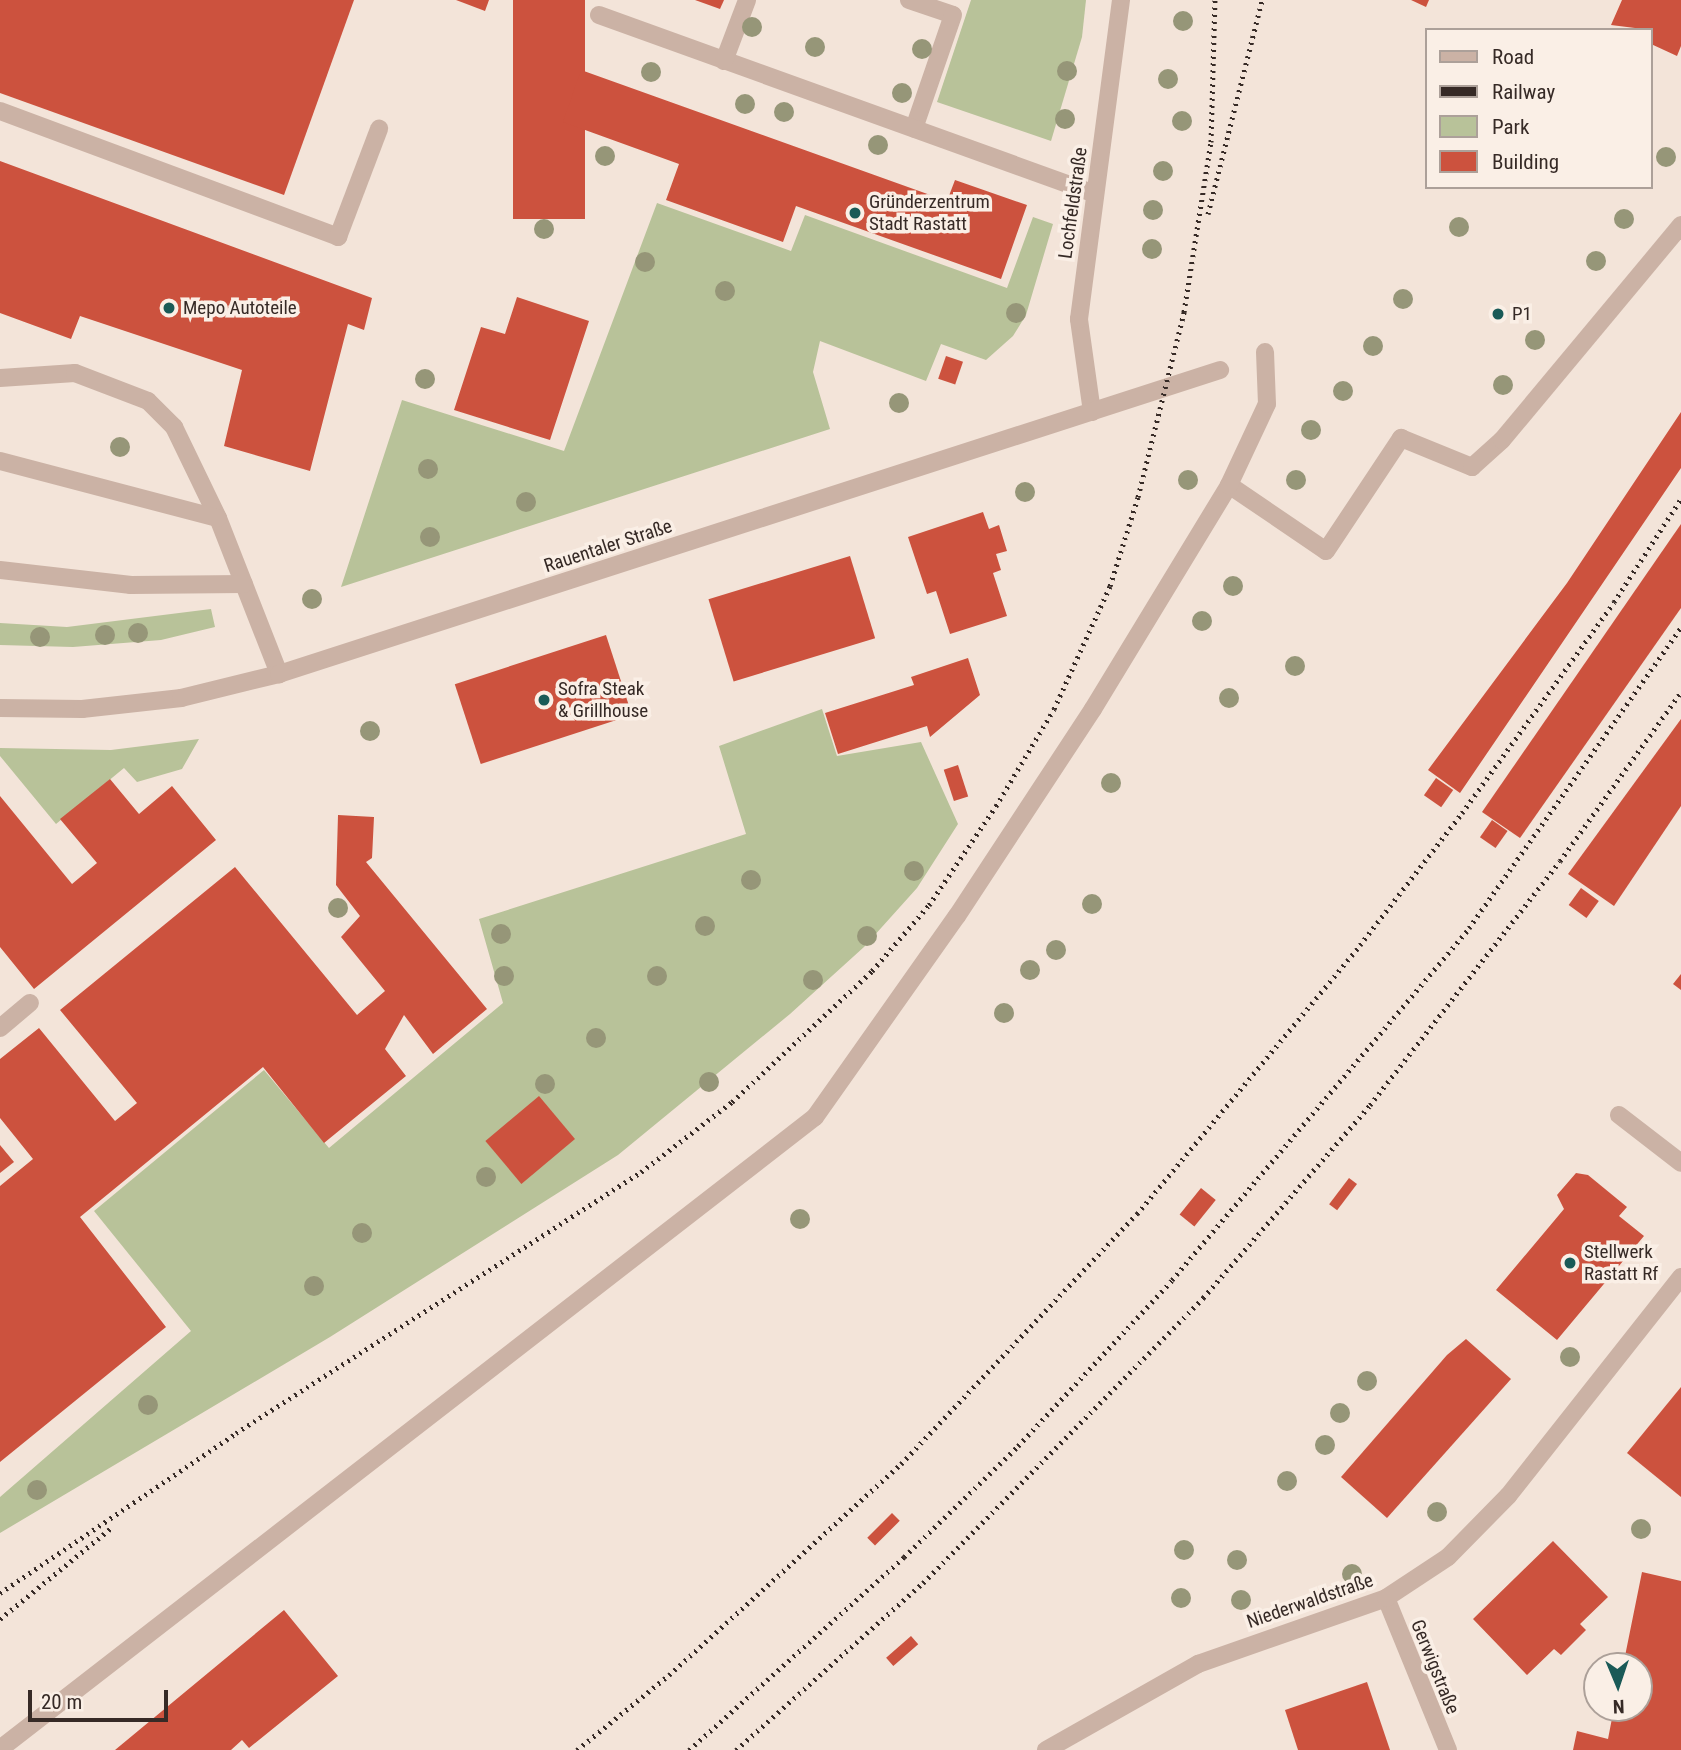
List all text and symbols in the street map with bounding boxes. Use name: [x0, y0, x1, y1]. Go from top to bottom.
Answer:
legend: [1426, 28, 1653, 189]
text: Road: [1492, 45, 1534, 69]
text: Railway: [1492, 80, 1555, 104]
text: Park: [1492, 115, 1529, 139]
street label: Lochfeldstraße: [1054, 146, 1092, 260]
text: Building: [1492, 150, 1559, 174]
place label: Gründerzentrum Stadt Rastatt: [869, 191, 990, 235]
marker: Gründerzentrum Stadt Rastatt: [847, 205, 863, 221]
place label: Mepo Autoteile: [183, 297, 297, 319]
marker: Mepo Autoteile: [161, 300, 177, 316]
place label: P1: [1512, 303, 1532, 325]
marker: P1: [1490, 306, 1506, 322]
street label: Rauentaler Straße: [541, 515, 675, 577]
place label: Sofra Steak & Grillhouse: [558, 678, 648, 722]
marker: Sofra Steak & Grillhouse: [536, 692, 552, 708]
place label: Stellwerk Rastatt Rf: [1584, 1241, 1658, 1285]
marker: Stellwerk Rastatt Rf: [1562, 1255, 1578, 1271]
street label: Niederwaldstraße: [1244, 1569, 1376, 1633]
street label: Gerwigstraße: [1406, 1616, 1464, 1718]
north arrow: [1583, 1652, 1653, 1722]
scale bar: [32, 1676, 172, 1720]
text: 20 m: [41, 1690, 82, 1714]
text: N: [1612, 1695, 1625, 1718]

